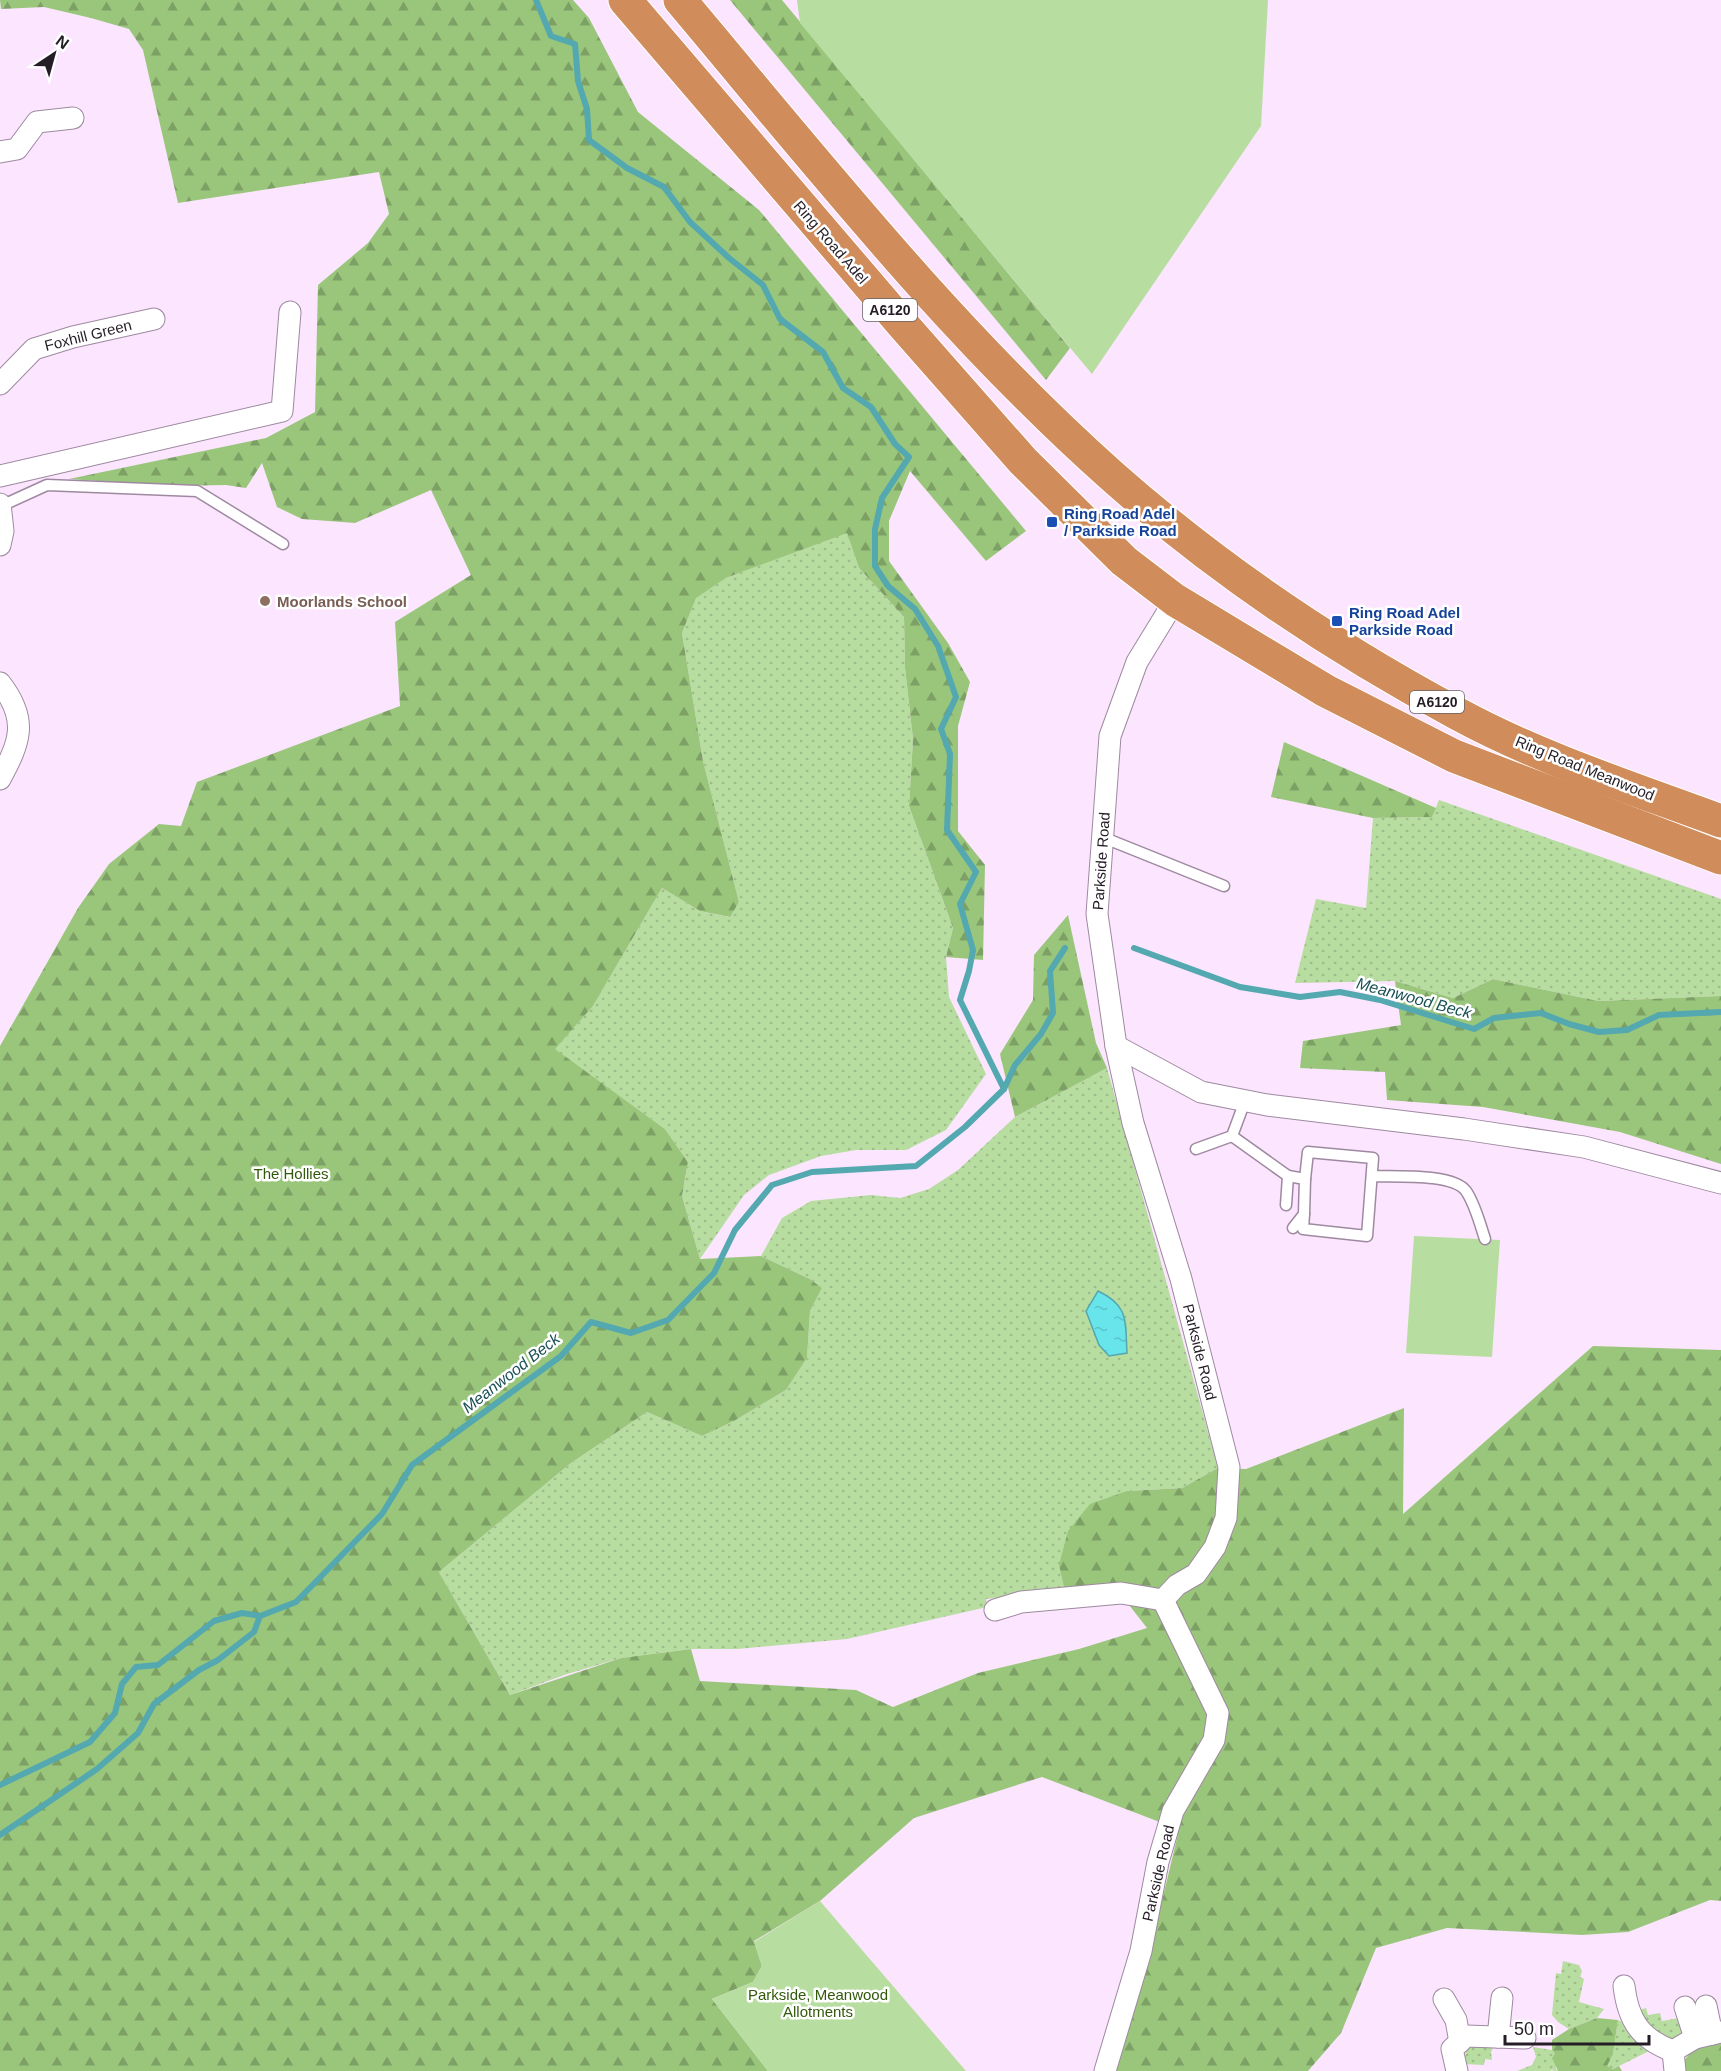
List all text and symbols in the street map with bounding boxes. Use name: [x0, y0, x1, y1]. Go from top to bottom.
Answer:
north arrow: [24, 24, 84, 84]
text: N: [53, 32, 72, 53]
street label: Ring Road Adel: [790, 197, 872, 287]
road number: A6120: [863, 299, 917, 321]
street label: Foxhill Green: [43, 316, 133, 354]
place label: Ring Road Adel / Parkside Road: [1064, 505, 1177, 539]
marker: Ring Road Adel / Parkside Road: [1045, 515, 1059, 529]
place label: Moorlands School: [277, 593, 407, 610]
marker: Moorlands School: [258, 594, 272, 608]
place label: Ring Road Adel Parkside Road: [1349, 604, 1460, 638]
marker: Ring Road Adel Parkside Road: [1330, 614, 1344, 628]
road number: A6120: [1410, 691, 1464, 713]
street label: Ring Road Meanwood: [1513, 732, 1657, 804]
street label: Parkside Road: [1089, 811, 1113, 911]
water label: Meanwood Beck: [1355, 974, 1474, 1022]
park label: The Hollies: [253, 1165, 329, 1182]
street label: Parkside Road: [1180, 1302, 1220, 1402]
water label: Meanwood Beck: [459, 1329, 564, 1416]
street label: Parkside Road: [1139, 1823, 1177, 1923]
park label: Parkside, Meanwood Allotments: [748, 1986, 888, 2020]
scale bar: [1505, 2008, 1649, 2046]
text: 50 m: [1514, 2019, 1554, 2039]

